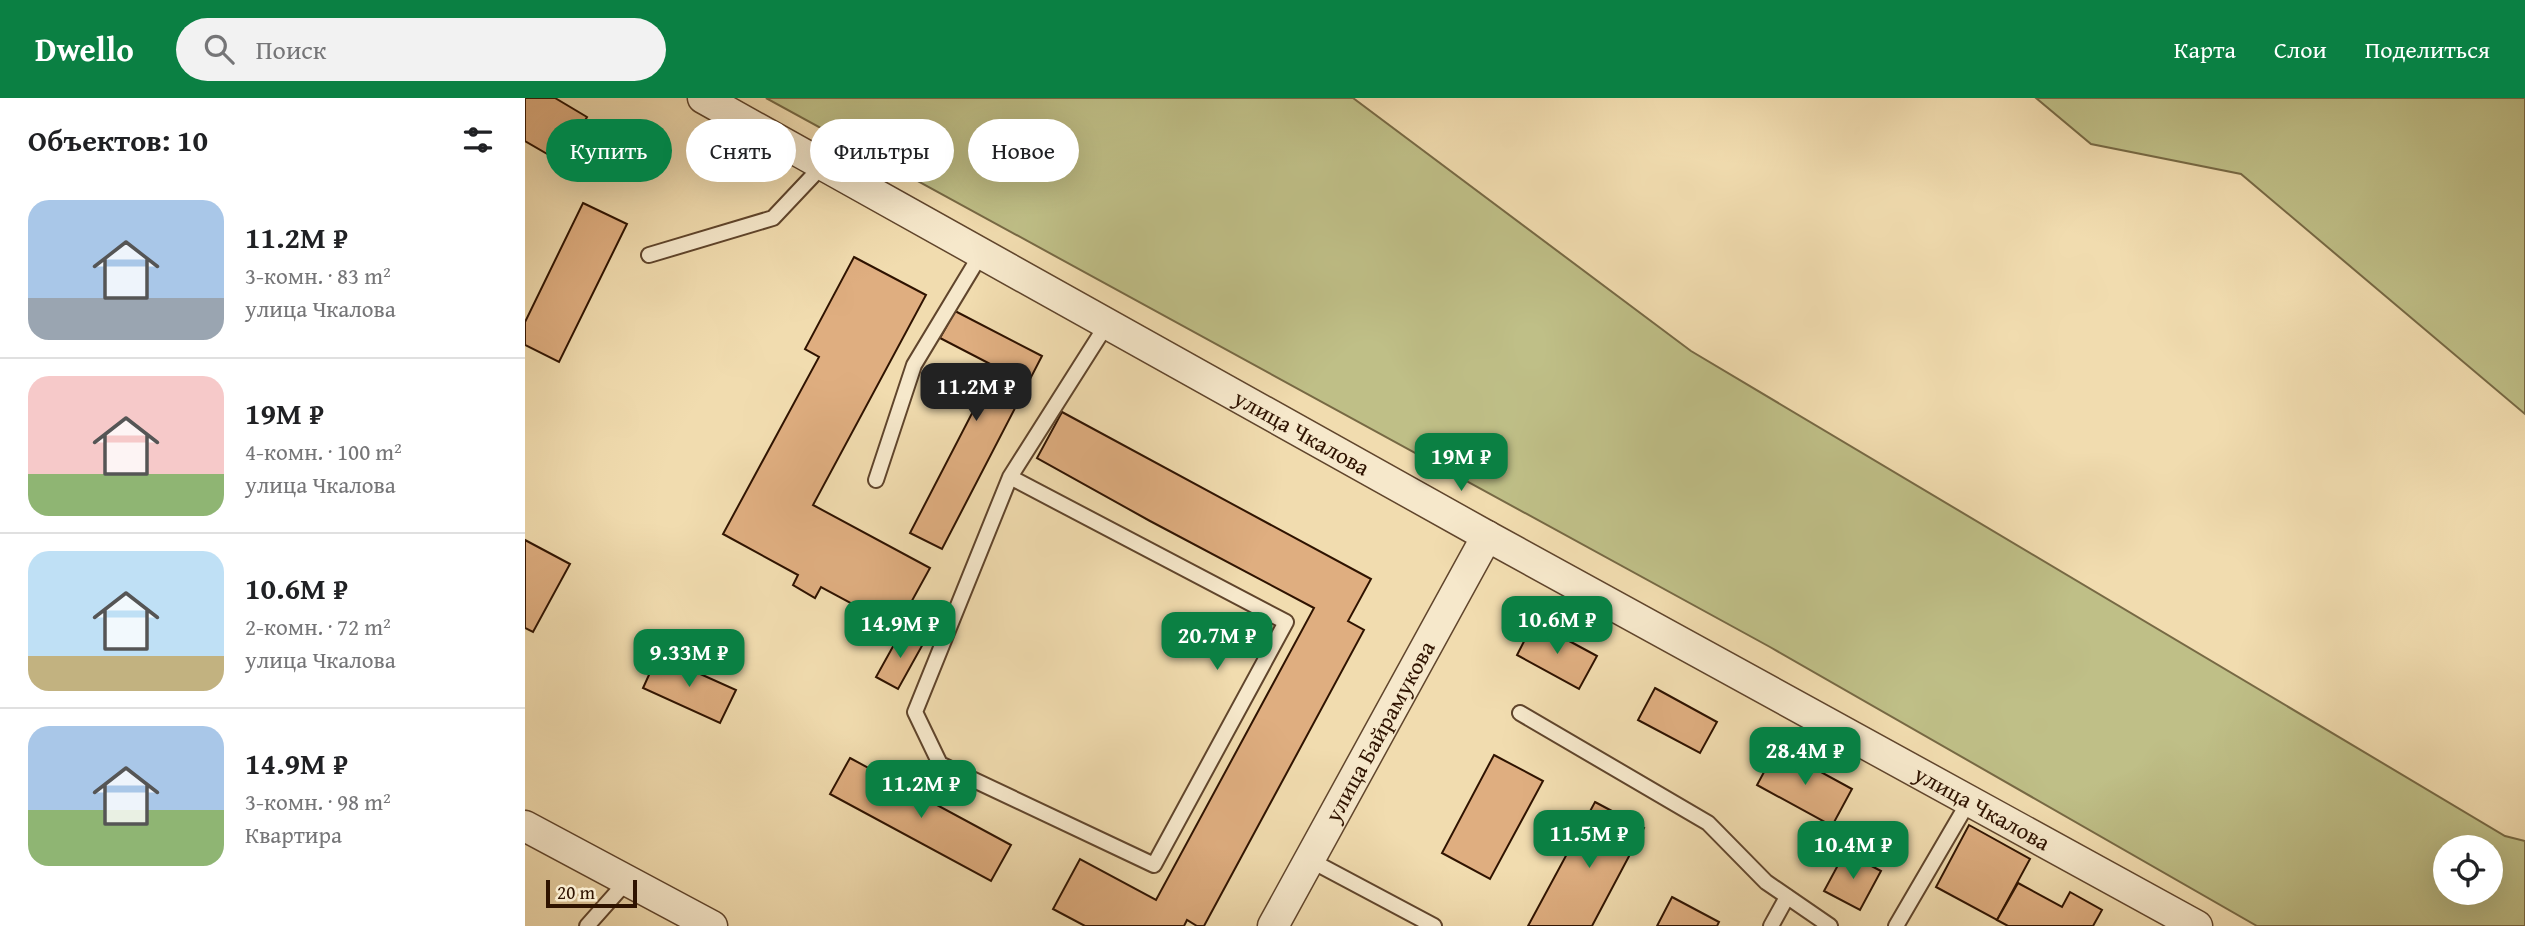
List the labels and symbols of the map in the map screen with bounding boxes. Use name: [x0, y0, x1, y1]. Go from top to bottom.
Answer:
pin: 11.2M ₽: [911, 364, 1041, 423]
street label: улица Чкалова: [1227, 380, 1376, 483]
pin: 19M ₽: [1412, 434, 1510, 493]
pin: 10.6M ₽: [1492, 596, 1622, 656]
pin: 14.9M ₽: [835, 601, 965, 660]
pin: 20.7M ₽: [1152, 612, 1282, 672]
pin: 9.33M ₽: [624, 630, 754, 689]
street label: улица Байрамукова: [1316, 634, 1443, 829]
pin: 28.4M ₽: [1740, 728, 1870, 787]
street label: улица Чкалова: [1907, 756, 2057, 858]
pin: 11.2M ₽: [856, 760, 986, 820]
pin: 11.5M ₽: [1524, 810, 1654, 870]
pin: 10.4M ₽: [1788, 822, 1918, 881]
scale bar: [546, 877, 637, 909]

